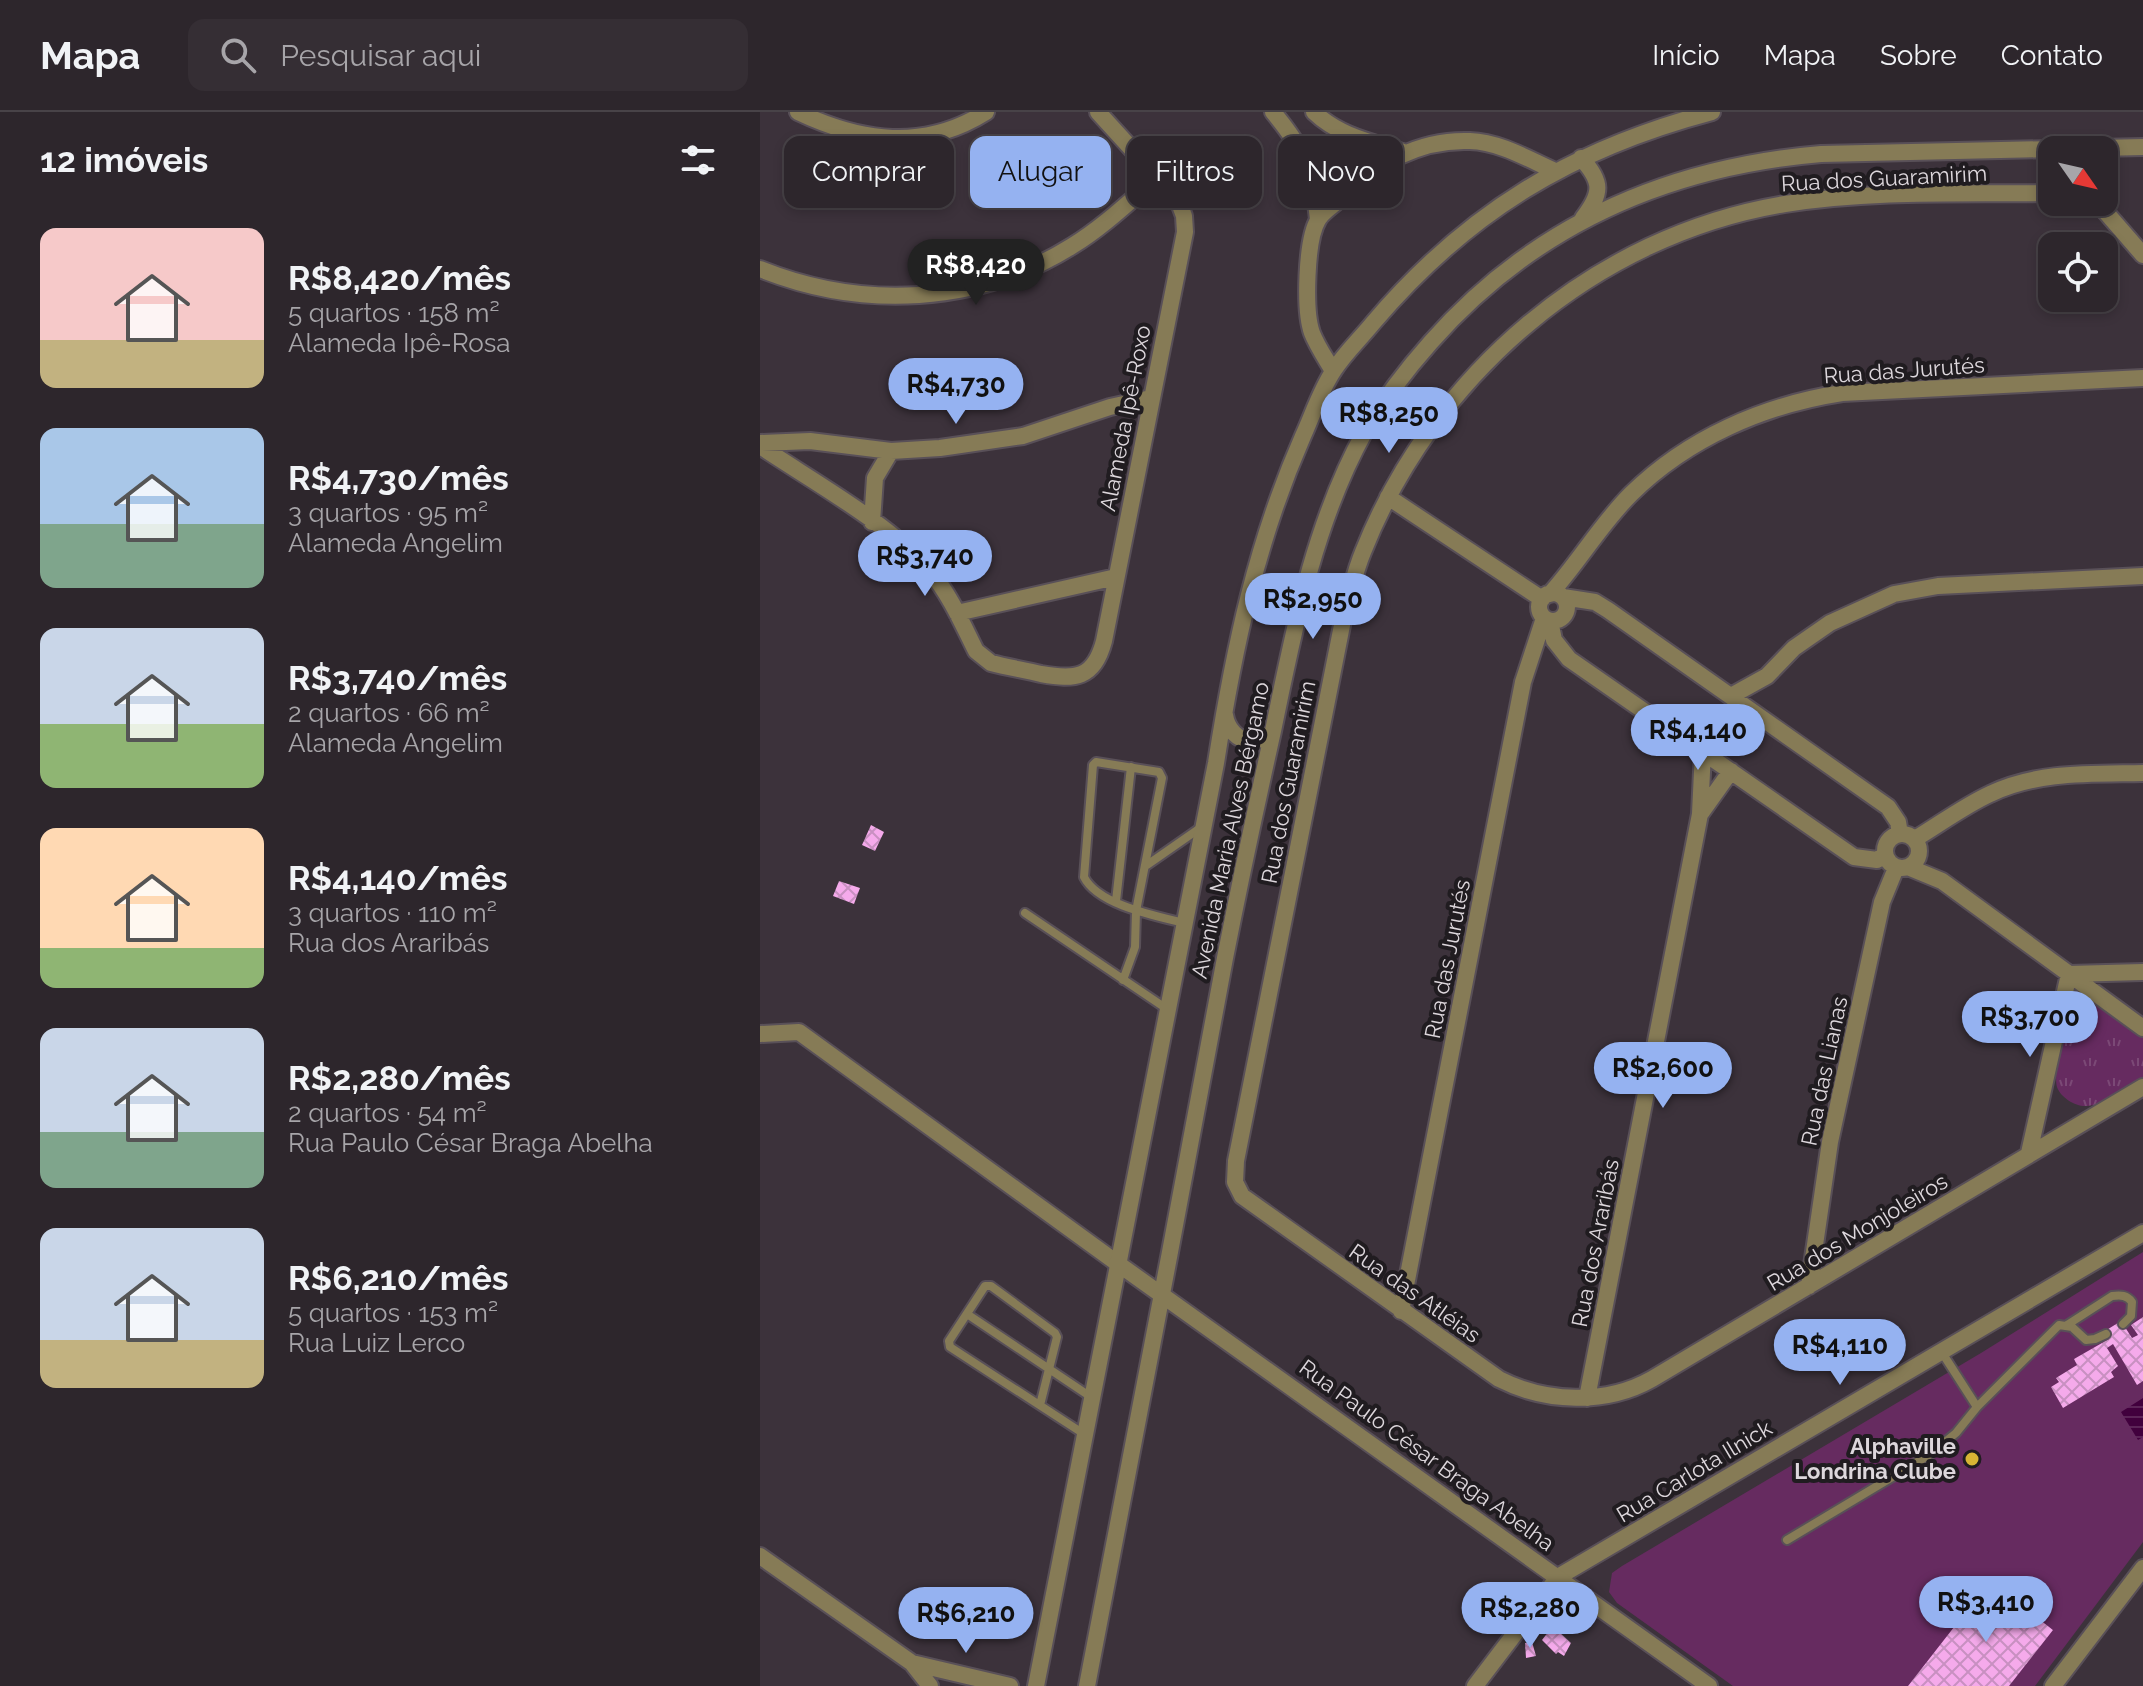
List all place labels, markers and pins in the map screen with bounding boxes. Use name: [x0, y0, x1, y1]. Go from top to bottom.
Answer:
pin: R$8,420: [902, 239, 1050, 307]
pin: R$4,730: [882, 358, 1030, 426]
pin: R$8,250: [1315, 387, 1463, 455]
pin: R$3,740: [851, 530, 999, 598]
pin: R$2,950: [1239, 573, 1387, 641]
pin: R$4,140: [1624, 704, 1772, 772]
pin: R$3,700: [1956, 991, 2104, 1059]
pin: R$2,600: [1589, 1042, 1737, 1110]
pin: R$4,110: [1766, 1319, 1914, 1387]
place label: Alphaville Londrina Clube: [1794, 1433, 1956, 1484]
marker: Alphaville Londrina Clube: [1963, 1450, 1981, 1468]
pin: R$3,410: [1912, 1576, 2060, 1644]
pin: R$2,280: [1456, 1582, 1604, 1650]
pin: R$6,210: [892, 1587, 1040, 1655]

